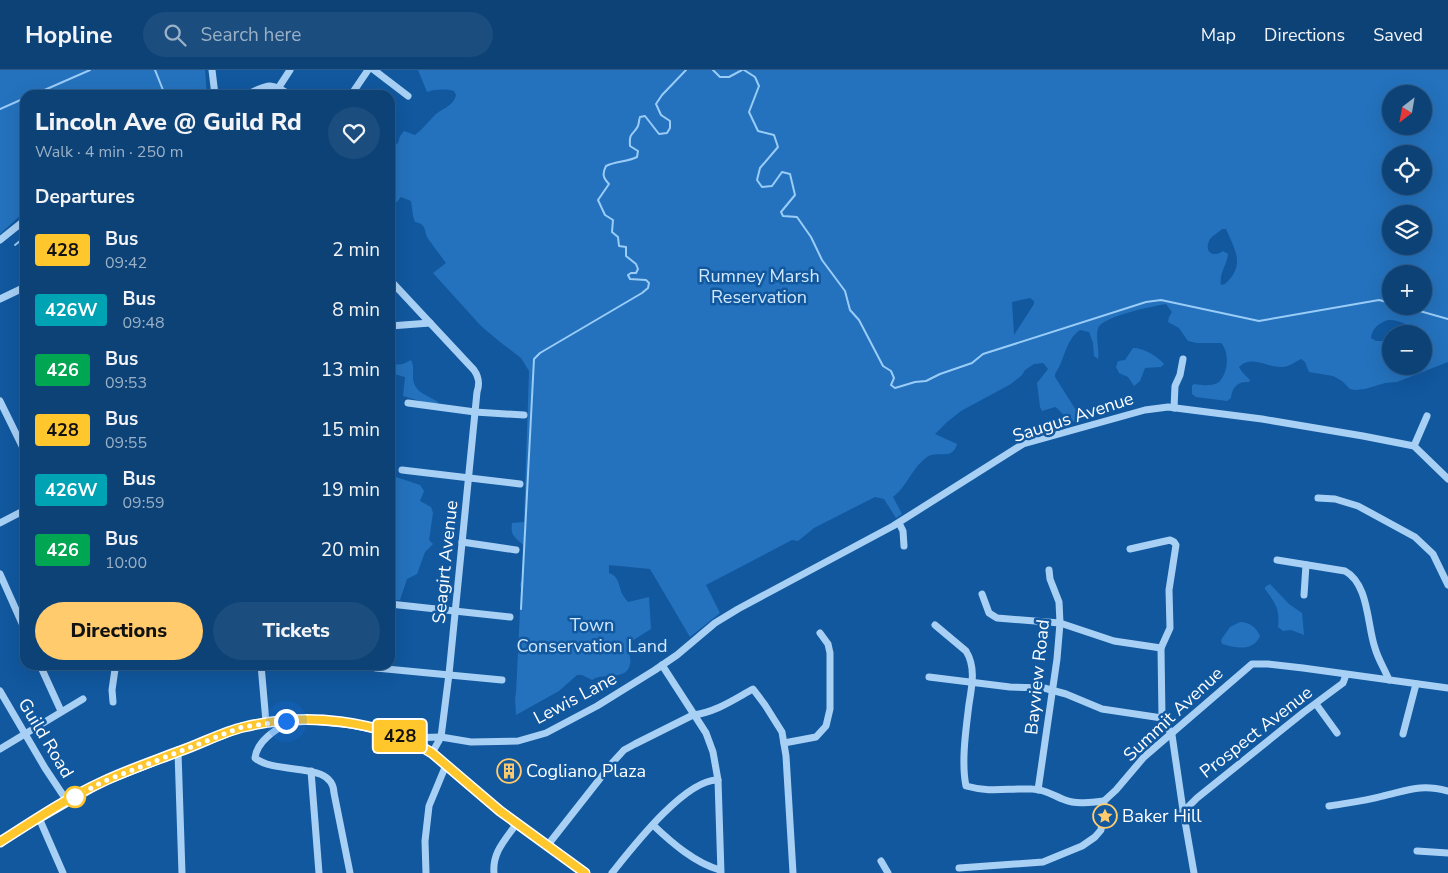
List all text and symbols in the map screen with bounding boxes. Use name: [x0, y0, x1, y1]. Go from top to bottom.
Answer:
search box: [143, 12, 493, 57]
text: Hopline: [25, 19, 113, 51]
icon: search: [161, 21, 189, 49]
text: Search here: [201, 22, 301, 48]
text: Map: [1201, 23, 1236, 47]
text: Directions: [1264, 23, 1345, 47]
text: Saved: [1373, 23, 1423, 47]
north arrow: [1382, 85, 1432, 135]
map controls: [1382, 85, 1432, 375]
text: Lincoln Ave @ Guild Rd: [35, 106, 302, 138]
button: heart: [328, 107, 380, 159]
text: Walk · 4 min · 250 m: [35, 141, 183, 163]
button: locate: [1382, 145, 1432, 195]
text: Departures: [35, 184, 135, 210]
button: layers: [1382, 205, 1432, 255]
text: Bus: [105, 226, 138, 252]
text: 2 min: [332, 237, 380, 263]
text: 428: [46, 238, 79, 262]
text: 09:42: [105, 252, 147, 274]
park label: Rumney Marsh Reservation: [698, 264, 820, 309]
button: +: [1382, 265, 1432, 315]
text: Bus: [122, 286, 156, 312]
text: 8 min: [332, 297, 380, 323]
text: 426W: [45, 298, 97, 322]
text: 09:48: [122, 312, 165, 334]
button: −: [1382, 325, 1432, 375]
text: Bus: [105, 346, 138, 372]
text: 13 min: [321, 357, 380, 383]
text: 426: [46, 358, 79, 382]
text: 09:53: [105, 372, 147, 394]
street label: Saugus Avenue: [1009, 386, 1137, 448]
text: Bus: [105, 406, 138, 432]
text: 15 min: [321, 417, 380, 443]
text: 428: [46, 418, 79, 442]
text: 09:55: [105, 432, 147, 454]
text: Bus: [122, 466, 156, 492]
text: 19 min: [321, 477, 380, 503]
text: 426W: [45, 478, 97, 502]
text: 09:59: [122, 492, 165, 514]
street label: Seagirt Avenue: [427, 499, 463, 625]
text: Bus: [105, 526, 138, 552]
text: 20 min: [321, 537, 380, 563]
text: 426: [46, 538, 79, 562]
text: 10:00: [105, 552, 147, 574]
button: Directions: [35, 602, 203, 660]
button: Tickets: [213, 602, 380, 660]
park label: Town Conservation Land: [517, 613, 667, 658]
street label: Bayview Road: [1019, 618, 1055, 736]
street label: Summit Avenue: [1118, 661, 1228, 767]
street label: Lewis Lane: [529, 666, 621, 730]
street label: Prospect Avenue: [1195, 680, 1317, 784]
street label: Guild Road: [13, 693, 79, 783]
your location: [274, 709, 299, 734]
line badge: 428: [371, 720, 429, 752]
text: 428: [384, 724, 416, 748]
building icon: Cogliano Plaza: [496, 758, 522, 784]
place label: Cogliano Plaza: [526, 759, 646, 783]
unlabelled marker: [64, 786, 86, 808]
place icon: Baker Hill: [1092, 803, 1118, 829]
place label: Baker Hill: [1122, 804, 1202, 828]

